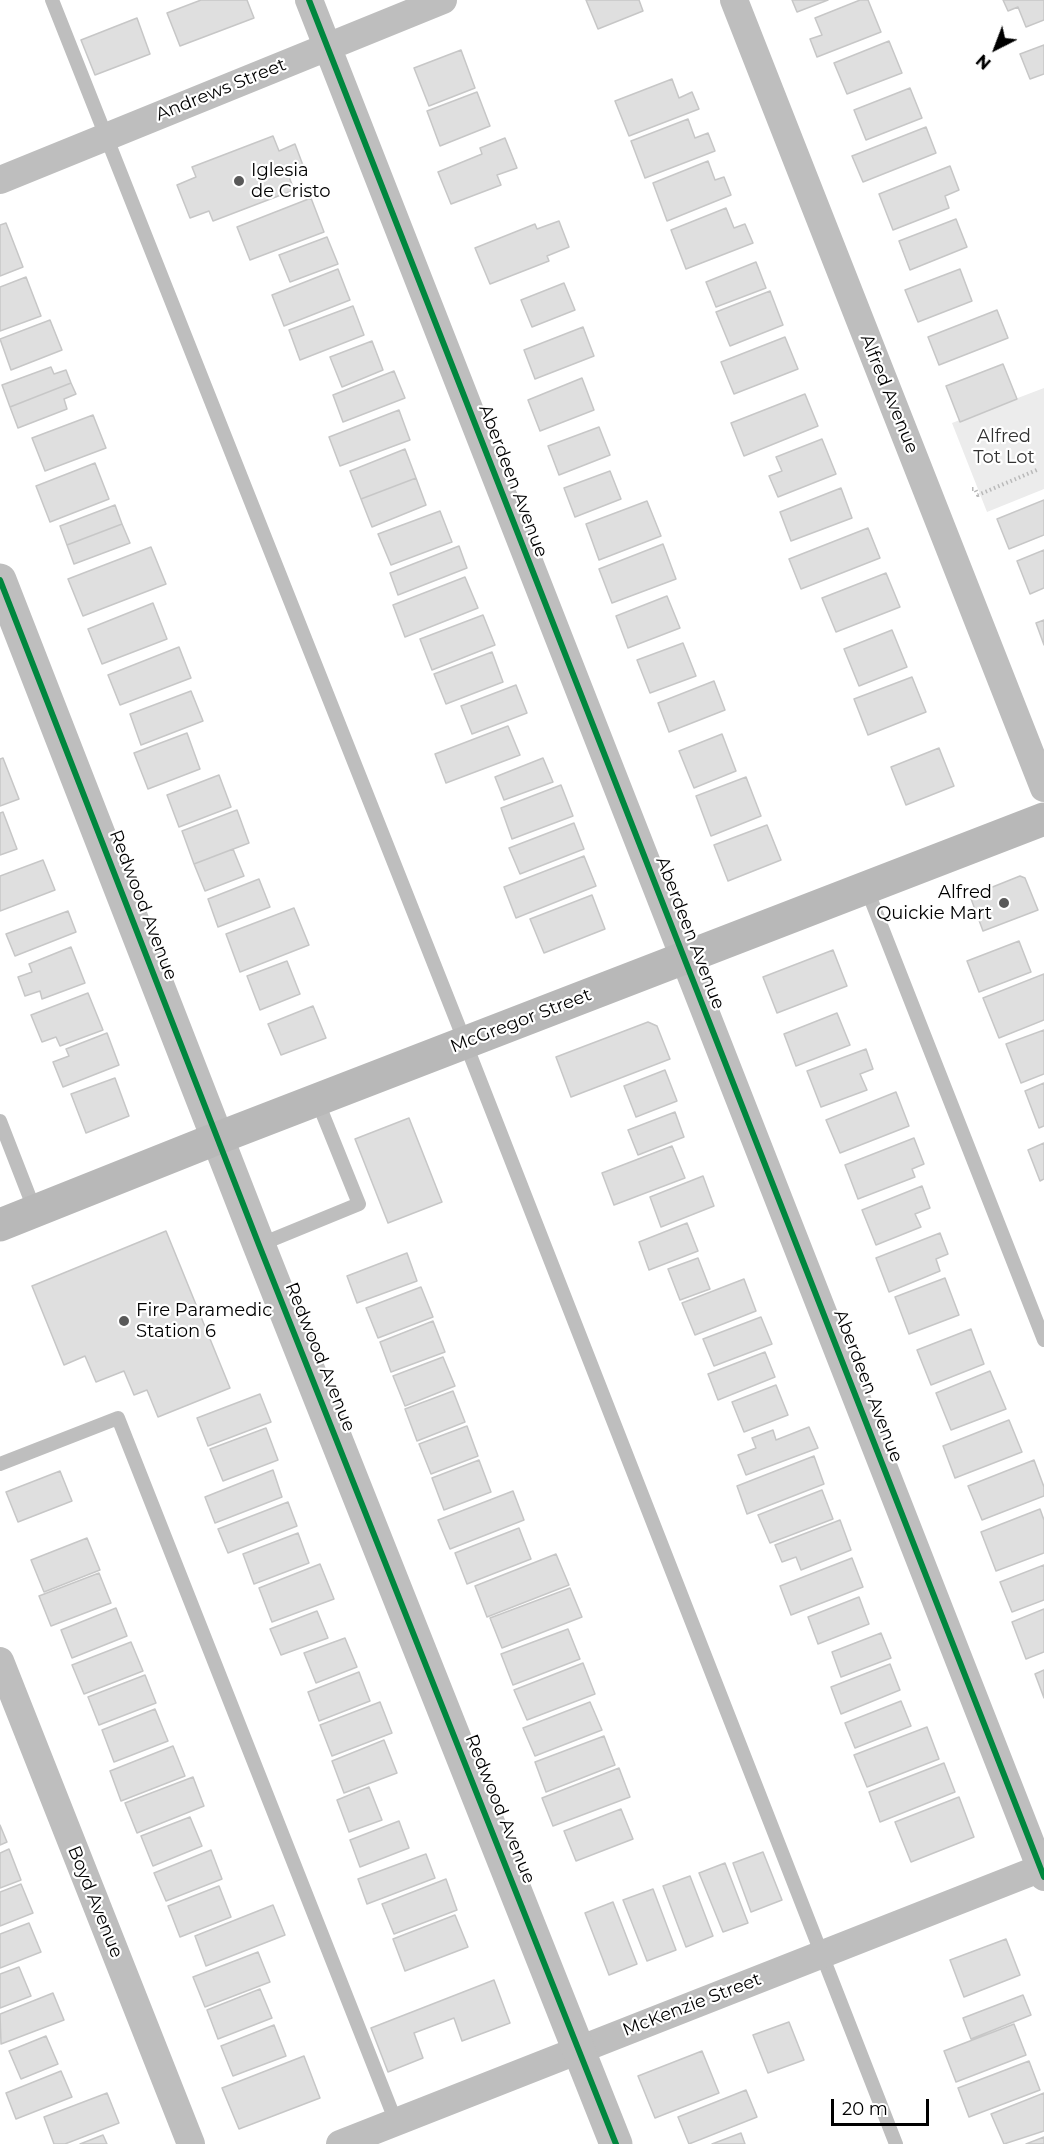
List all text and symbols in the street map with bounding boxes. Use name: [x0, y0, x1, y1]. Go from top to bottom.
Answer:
north arrow: [966, 18, 1026, 78]
text: N: [972, 50, 995, 73]
street label: Andrews Street: [153, 54, 289, 126]
place label: Iglesia de Cristo: [251, 160, 331, 202]
marker: Iglesia de Cristo: [232, 174, 246, 188]
street label: Alfred Avenue: [855, 331, 923, 457]
street label: Aberdeen Avenue: [474, 402, 552, 560]
park label: Alfred Tot Lot: [973, 426, 1035, 468]
street label: Redwood Avenue: [104, 827, 182, 983]
street label: Aberdeen Avenue: [651, 854, 729, 1012]
place label: Alfred Quickie Mart: [876, 882, 992, 924]
marker: Alfred Quickie Mart: [997, 896, 1011, 910]
street label: McGregor Street: [448, 984, 594, 1058]
street label: Redwood Avenue: [280, 1279, 360, 1435]
place label: Fire Paramedic Station 6: [136, 1300, 272, 1342]
street label: Aberdeen Avenue: [829, 1307, 907, 1465]
marker: Fire Paramedic Station 6: [117, 1314, 131, 1328]
street label: Redwood Avenue: [460, 1731, 540, 1887]
street label: Boyd Avenue: [63, 1843, 127, 1961]
street label: McKenzie Street: [620, 1969, 764, 2041]
scale bar: [834, 2087, 932, 2125]
text: 20 m: [842, 2098, 888, 2120]

